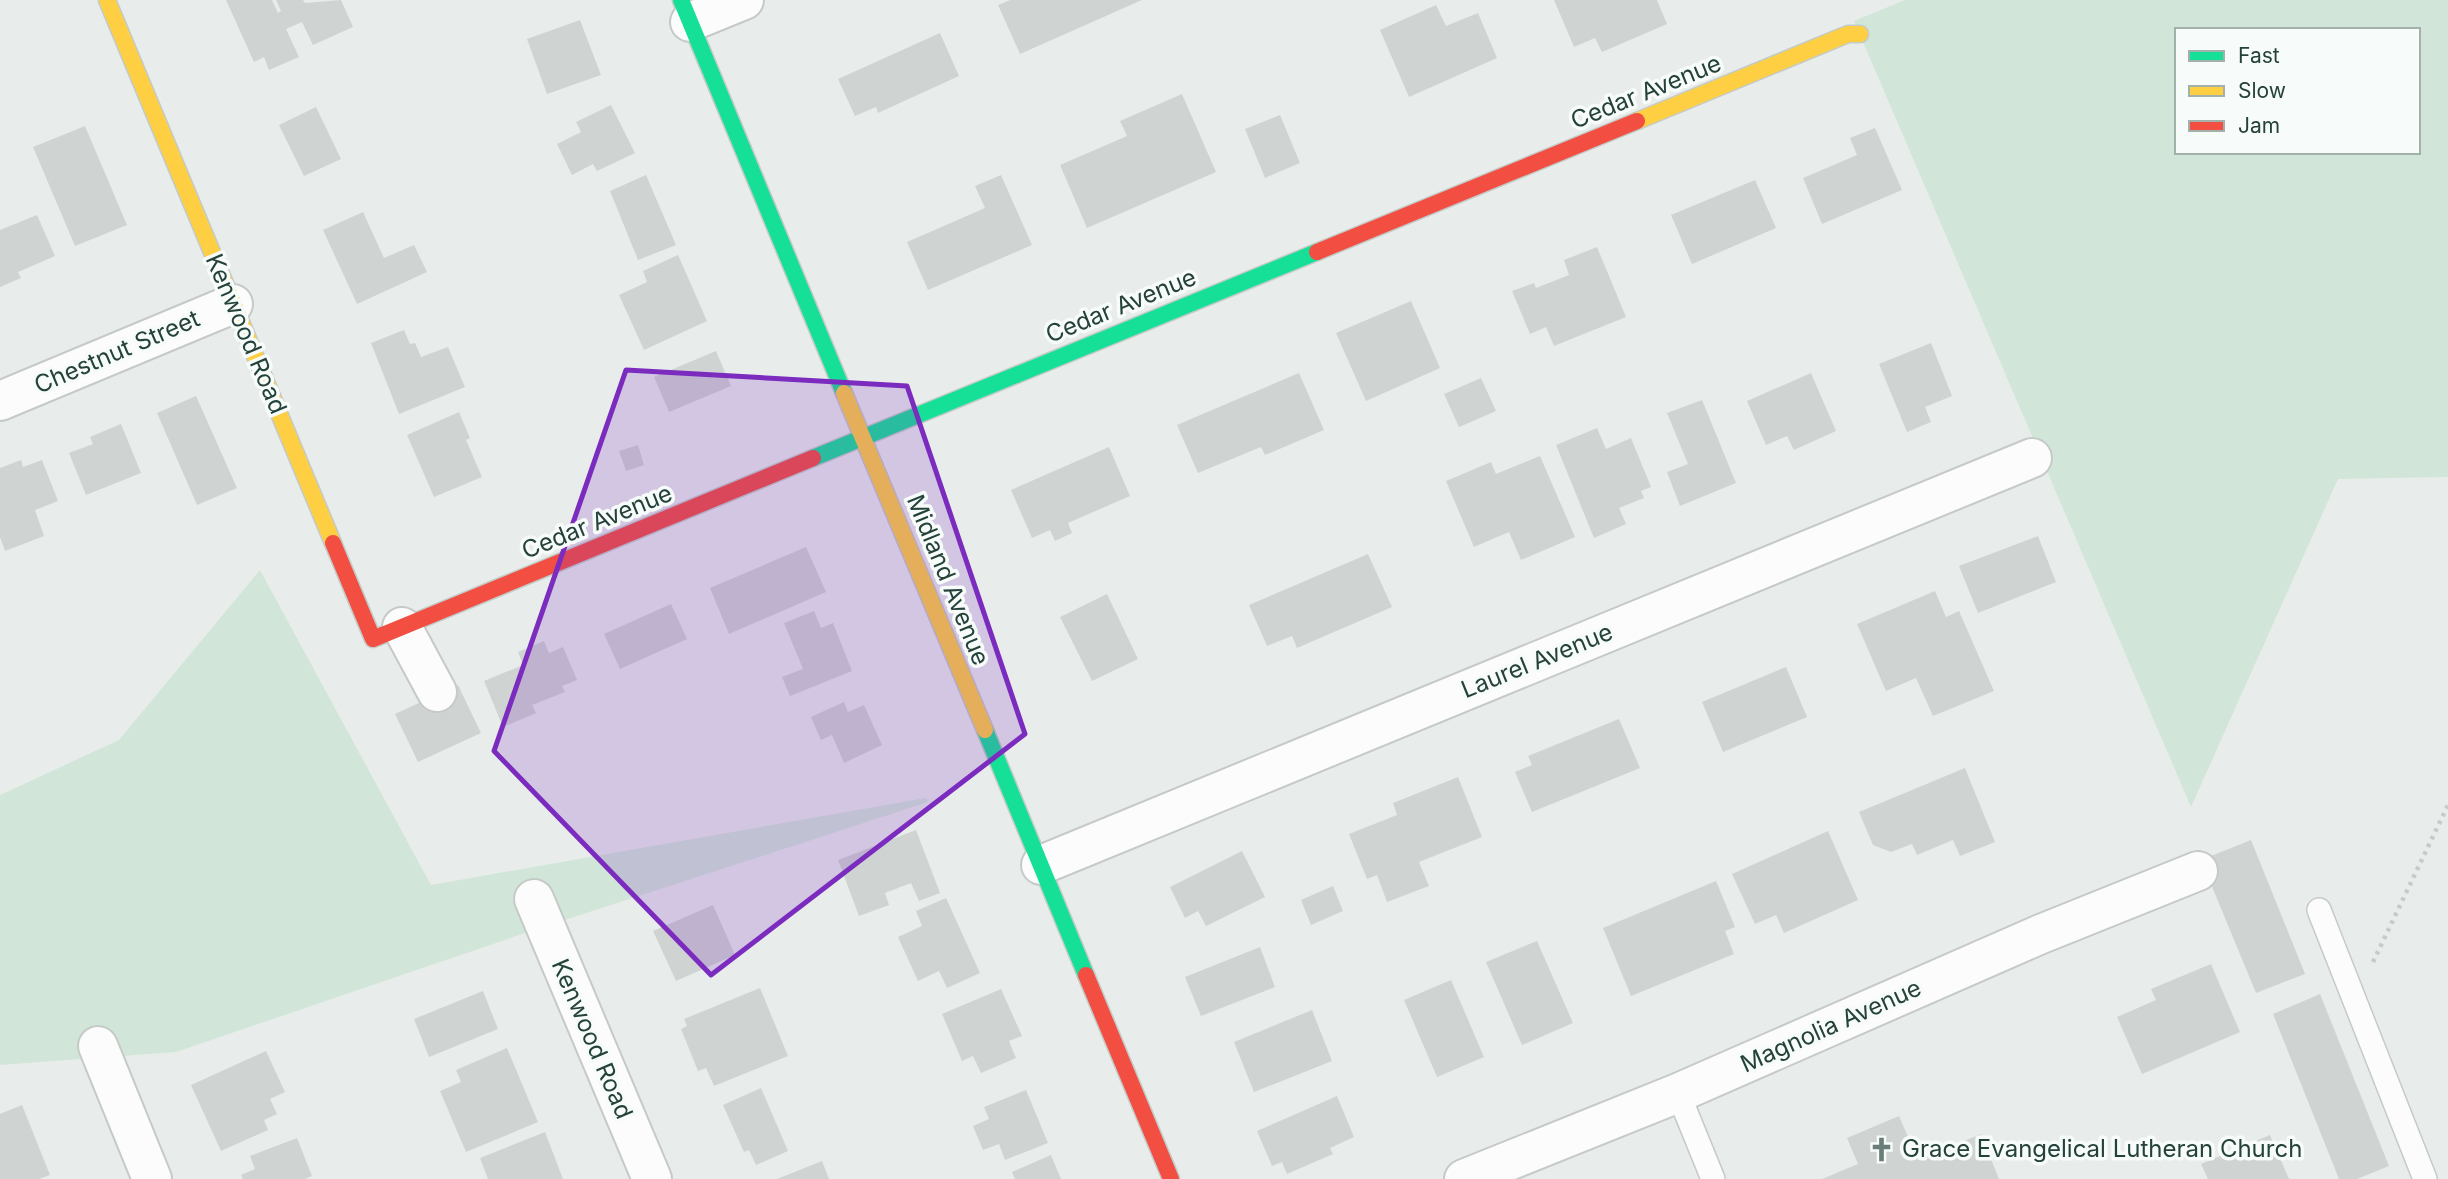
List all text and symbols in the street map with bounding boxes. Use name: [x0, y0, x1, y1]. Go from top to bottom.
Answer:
legend: [2175, 28, 2420, 154]
text: Fast: [2238, 43, 2280, 68]
street label: Cedar Avenue: [1566, 48, 1725, 135]
text: Slow: [2238, 78, 2286, 103]
text: Jam: [2238, 113, 2280, 138]
street label: Kenwood Road: [200, 250, 293, 418]
street label: Cedar Avenue: [1041, 262, 1200, 349]
street label: Chestnut Street: [30, 304, 204, 399]
street label: Cedar Avenue: [517, 478, 676, 565]
street label: Midland Avenue: [901, 490, 996, 669]
street label: Laurel Avenue: [1457, 617, 1617, 704]
street label: Kenwood Road: [546, 955, 639, 1123]
street label: Magnolia Avenue: [1736, 973, 1926, 1078]
place label: Grace Evangelical Lutheran Church: [1902, 1134, 2302, 1163]
church icon: Grace Evangelical Lutheran Church: [1868, 1135, 1896, 1163]

